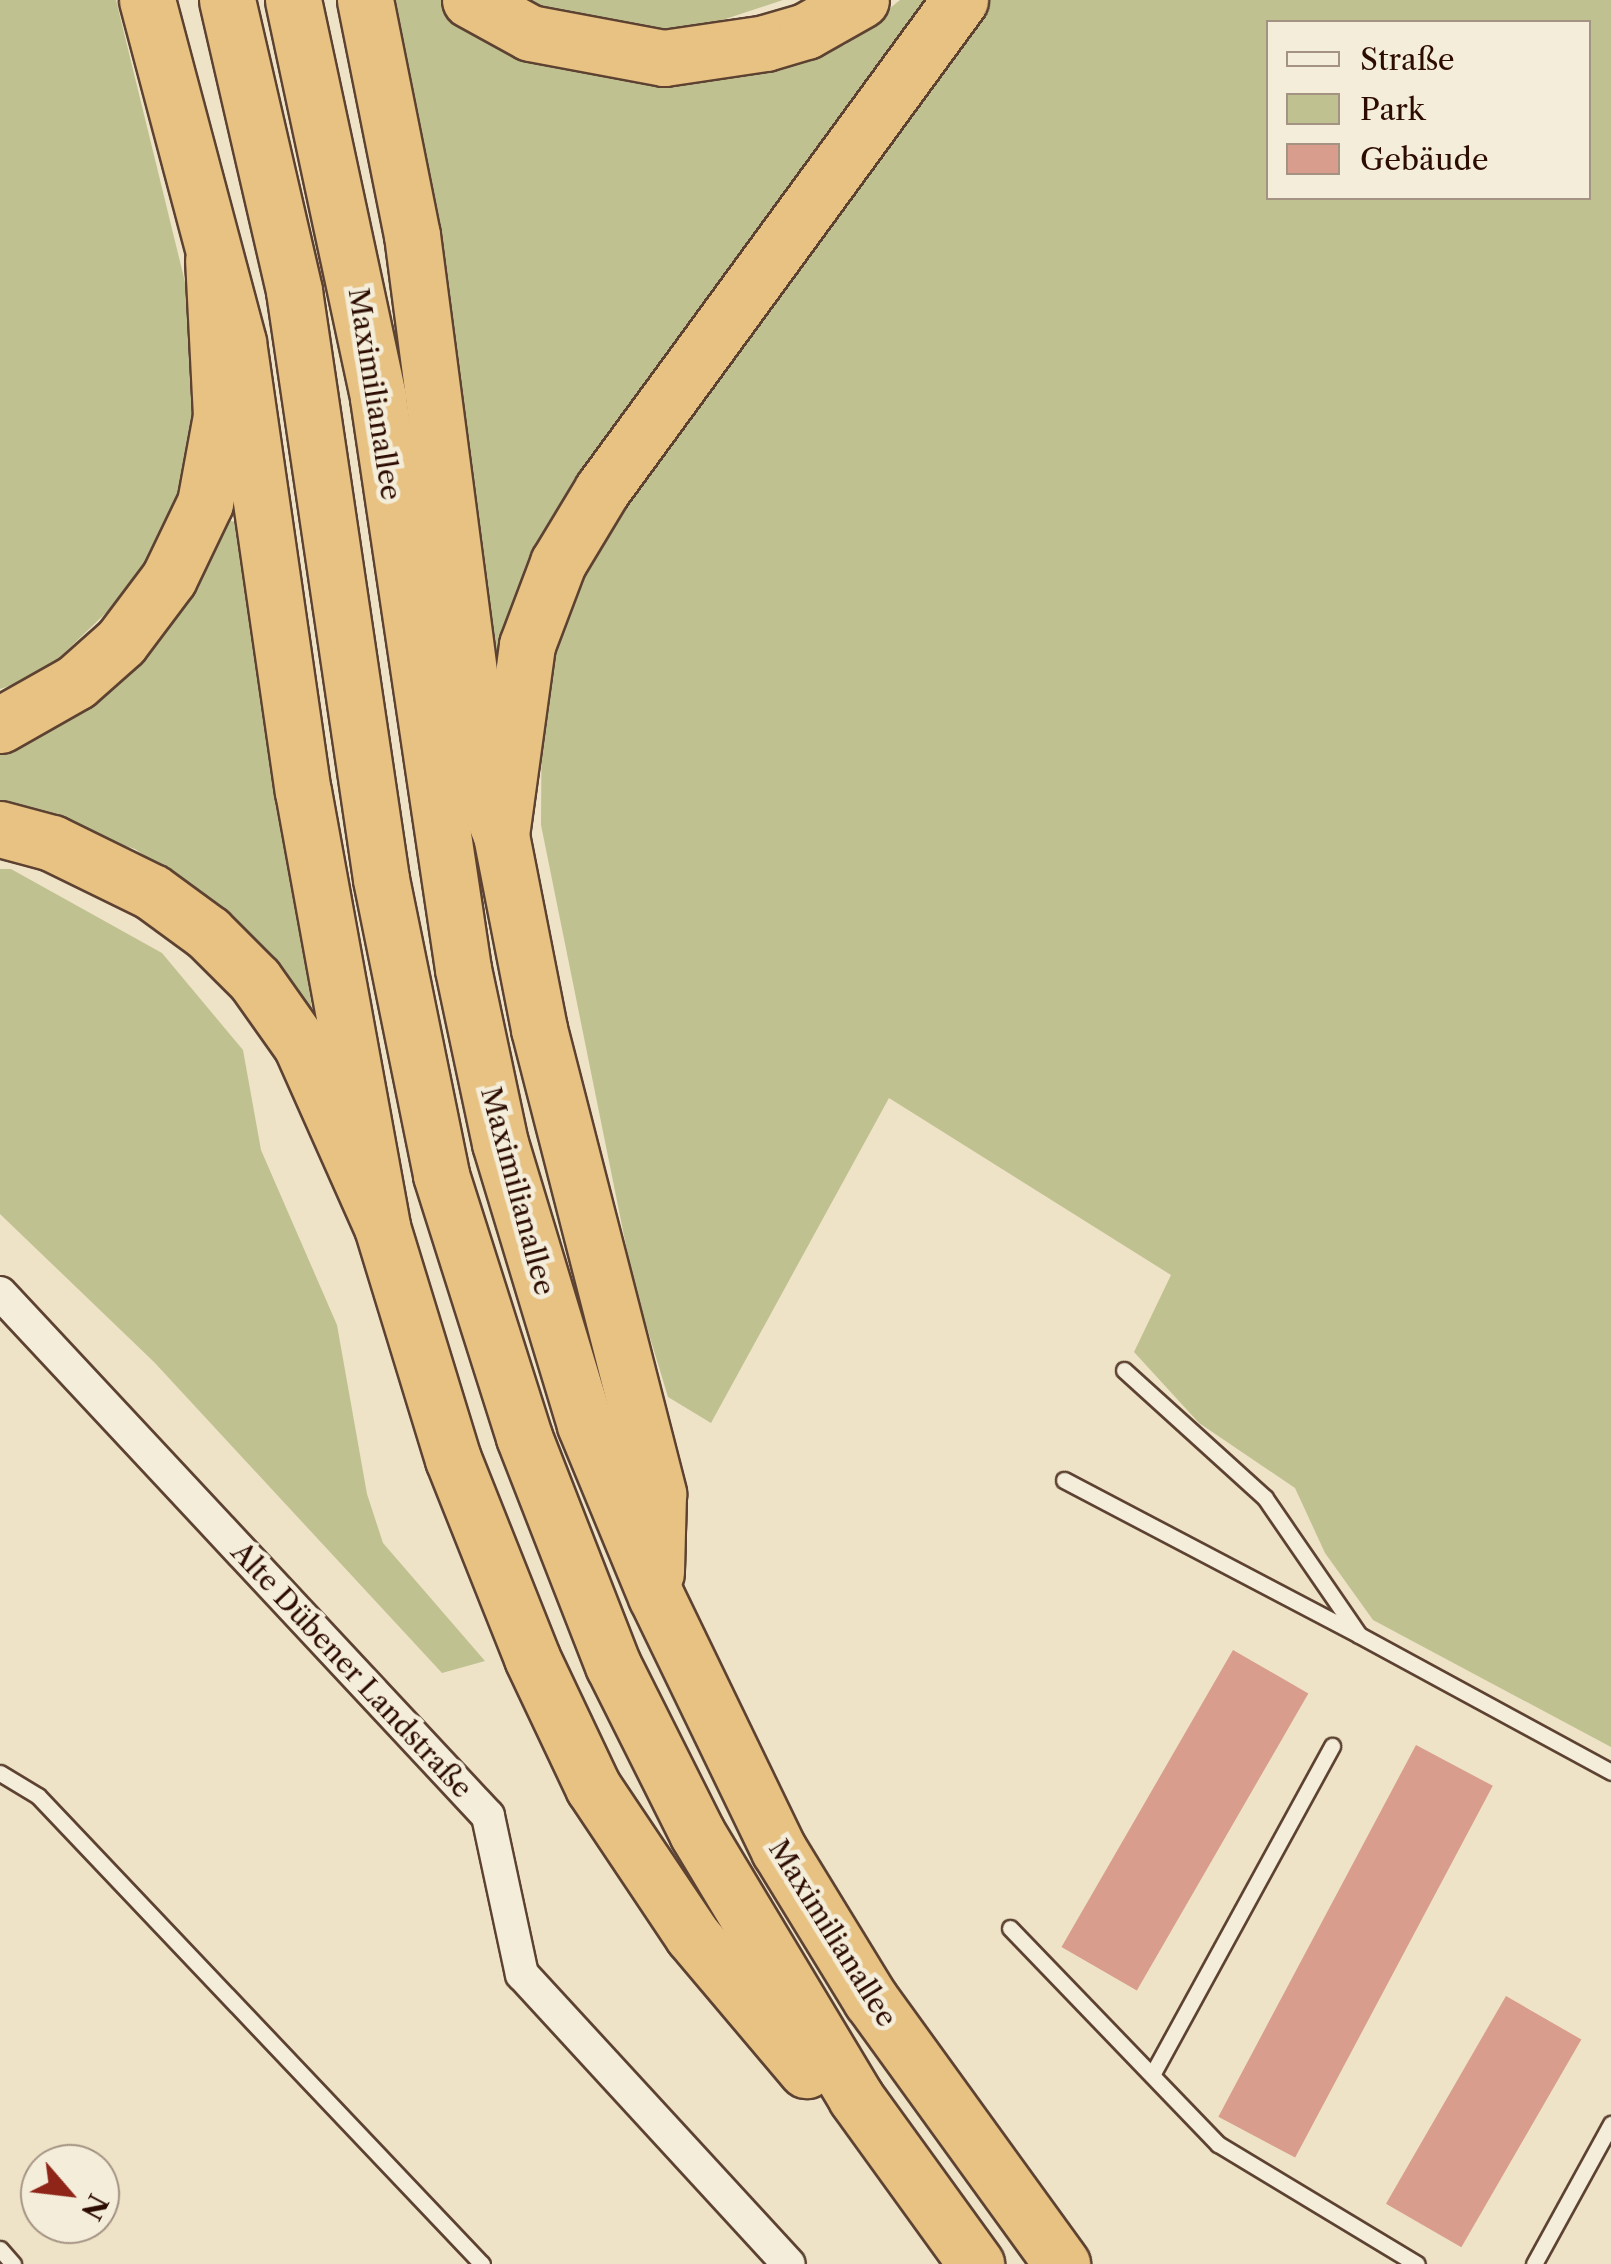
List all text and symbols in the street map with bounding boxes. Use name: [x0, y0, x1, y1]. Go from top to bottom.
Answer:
legend: [1266, 20, 1591, 200]
text: Straße: [1360, 41, 1455, 78]
text: Park: [1360, 91, 1425, 128]
text: Gebäude: [1360, 141, 1488, 178]
street label: Maximilianallee: [342, 286, 408, 502]
street label: Maximilianallee: [474, 1083, 562, 1299]
street label: Alte Dübener Landstraße: [225, 1535, 479, 1805]
street label: Maximilianallee: [762, 1833, 904, 2033]
north arrow: [20, 2144, 120, 2244]
text: N: [74, 2188, 115, 2226]

